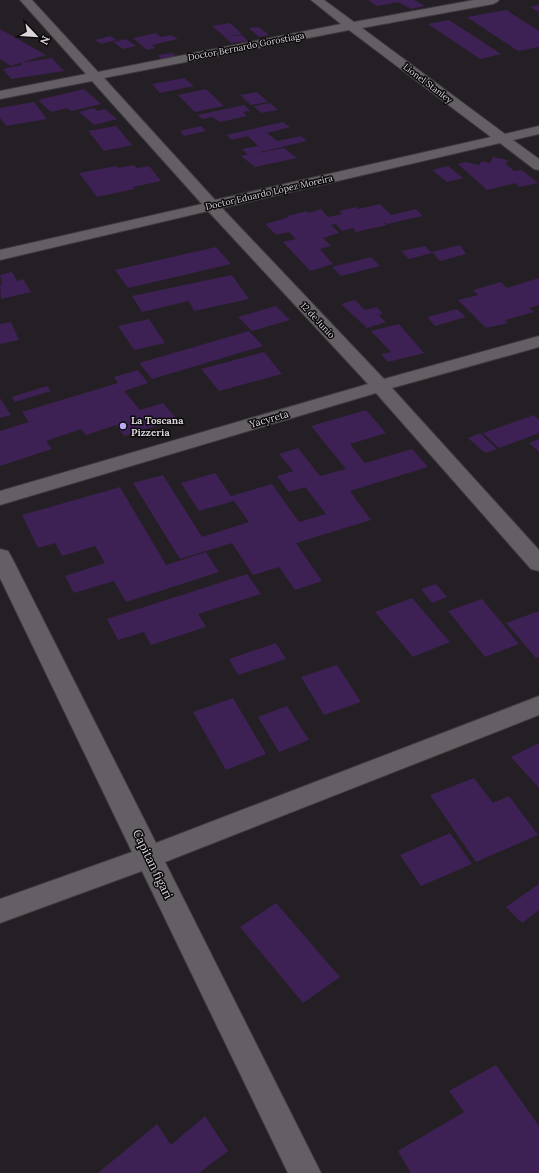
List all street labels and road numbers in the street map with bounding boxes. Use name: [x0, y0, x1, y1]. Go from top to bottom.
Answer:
street label: Doctor Bernardo Gorostiaga: [187, 29, 306, 63]
street label: Lionel Stanley: [401, 61, 455, 105]
street label: Doctor Eduardo López Moreira: [204, 172, 334, 212]
street label: 12 de Junio: [299, 300, 337, 340]
street label: Yacyreta: [247, 407, 290, 431]
street label: Capitan figari: [130, 827, 176, 901]

